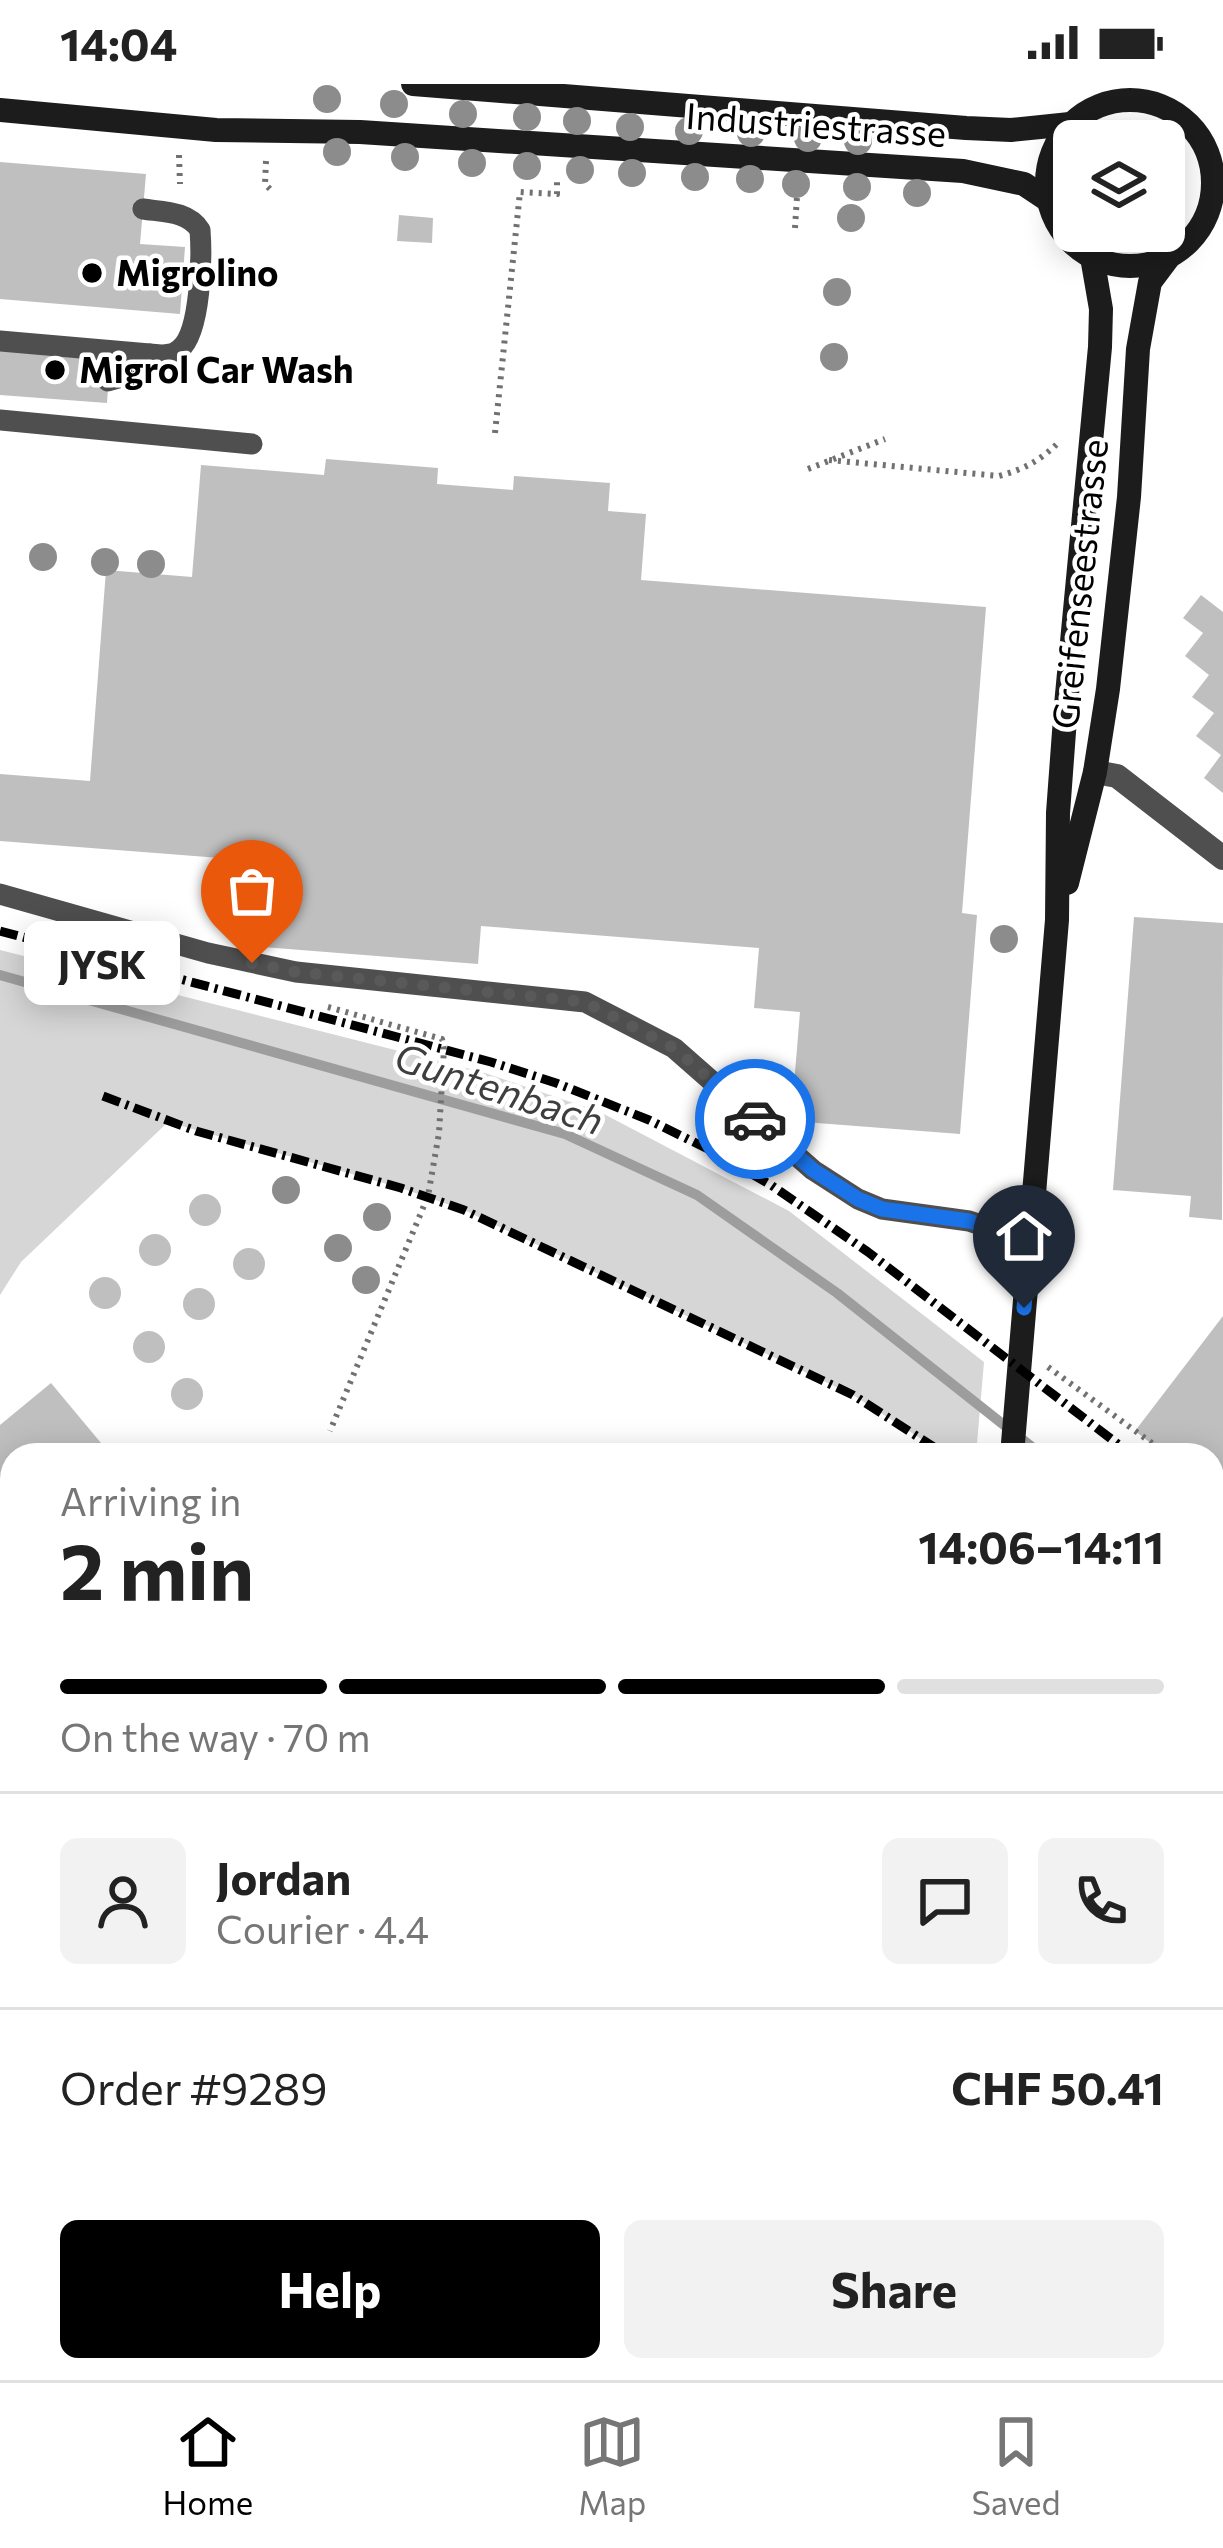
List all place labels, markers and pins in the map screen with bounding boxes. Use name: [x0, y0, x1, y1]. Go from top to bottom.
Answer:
place label: Migrolino: [116, 249, 279, 293]
marker: Migrolino: [79, 260, 105, 286]
place label: Migrol Car Wash: [79, 346, 354, 390]
marker: Migrol Car Wash: [42, 357, 68, 383]
pin: [201, 840, 303, 963]
callout: JYSK: [24, 921, 180, 1005]
pin: [973, 1185, 1075, 1308]

